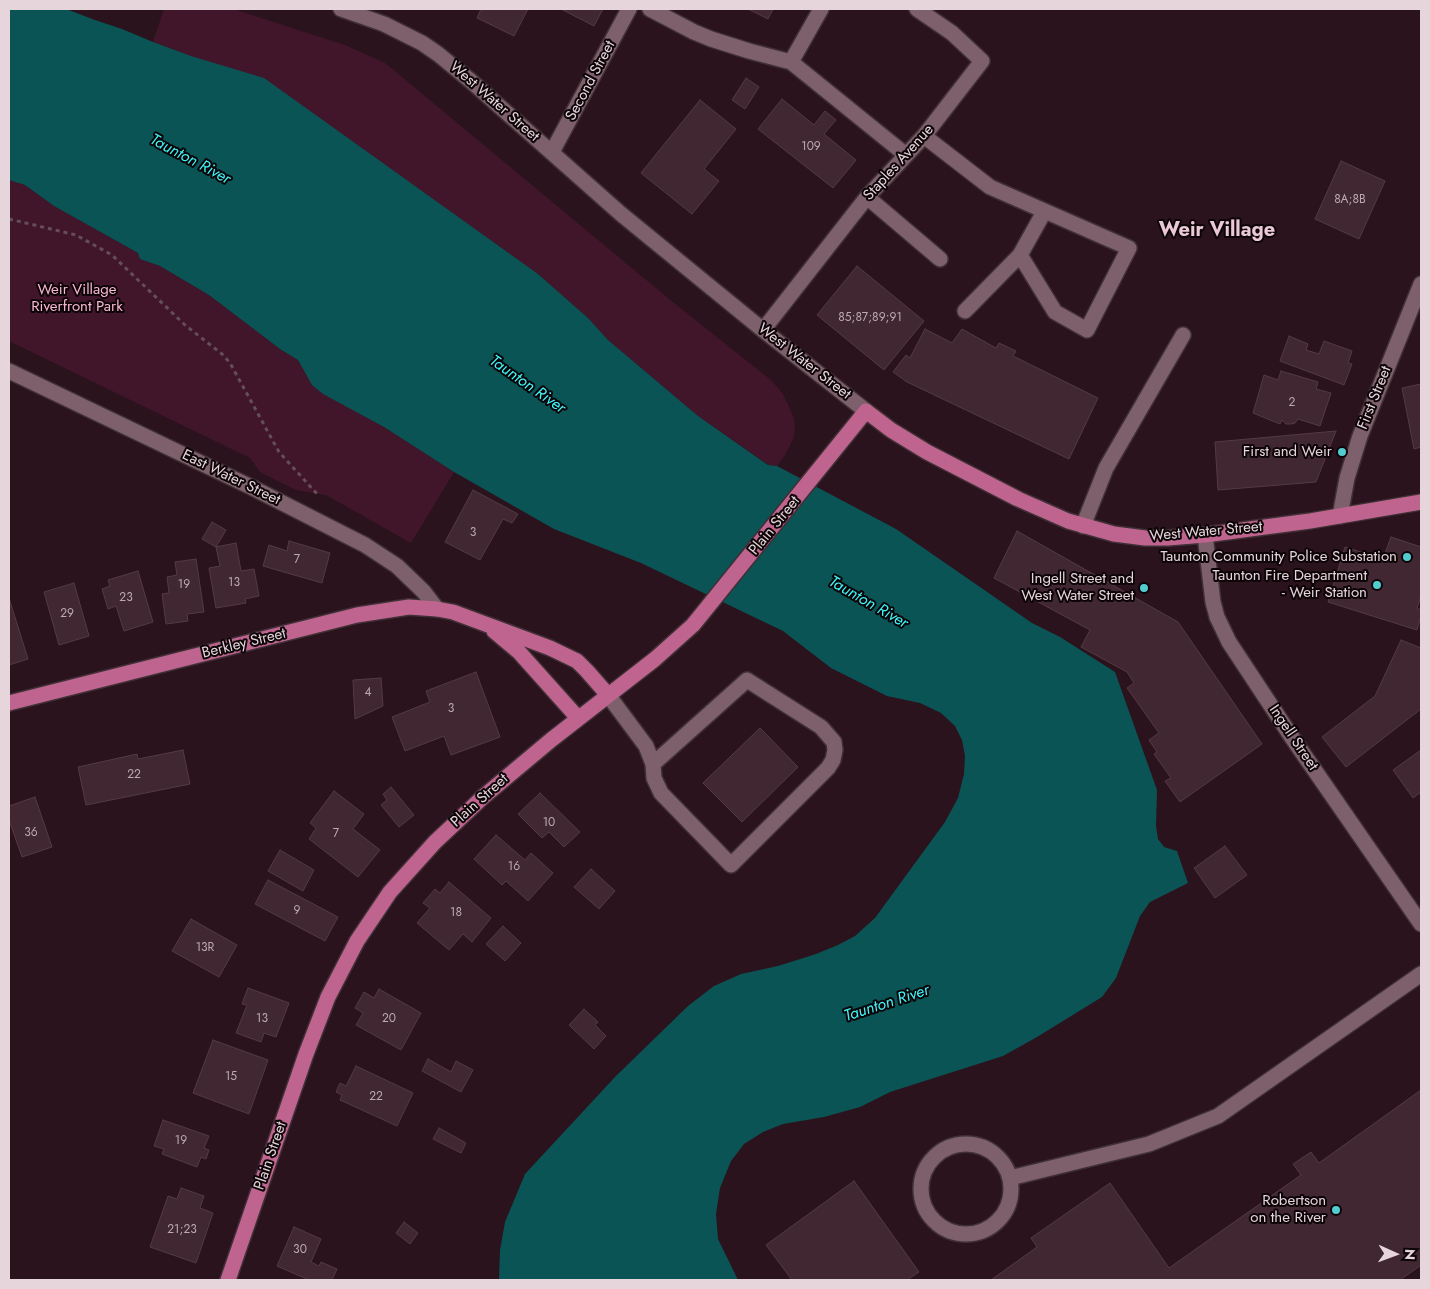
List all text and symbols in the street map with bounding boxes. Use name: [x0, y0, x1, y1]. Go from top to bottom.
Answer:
street label: Second Street: [562, 38, 620, 124]
street label: West Water Street: [446, 58, 542, 146]
street label: Staples Avenue: [860, 121, 938, 205]
water label: Taunton River: [146, 131, 234, 189]
house number: 109: [801, 140, 821, 154]
house number: 8A;8B: [1334, 193, 1366, 207]
district label: Weir Village: [1159, 219, 1275, 243]
park label: Weir Village Riverfront Park: [31, 281, 123, 316]
house number: 85;87;89;91: [838, 311, 902, 325]
street label: West Water Street: [754, 320, 854, 404]
water label: Taunton River: [485, 352, 569, 418]
street label: First Street: [1354, 364, 1396, 432]
house number: 2: [1289, 396, 1295, 410]
place label: First and Weir: [1243, 443, 1332, 461]
street label: East Water Street: [179, 446, 283, 510]
marker: First and Weir: [1336, 446, 1348, 458]
street label: Plain Street: [746, 493, 804, 559]
street label: West Water Street: [1149, 518, 1263, 546]
house number: 3: [470, 526, 476, 540]
place label: Taunton Community Police Substation: [1160, 548, 1397, 566]
marker: Taunton Community Police Substation: [1401, 551, 1413, 563]
house number: 7: [294, 553, 300, 567]
place label: Taunton Fire Department - Weir Station: [1213, 567, 1367, 602]
place label: Ingell Street and West Water Street: [1021, 570, 1134, 605]
water label: Taunton River: [825, 573, 911, 633]
house number: 13: [228, 576, 240, 590]
house number: 19: [178, 578, 190, 592]
marker: Taunton Fire Department - Weir Station: [1371, 579, 1383, 591]
marker: Ingell Street and West Water Street: [1138, 582, 1150, 594]
house number: 23: [119, 591, 133, 605]
house number: 29: [60, 607, 74, 621]
street label: Berkley Street: [200, 625, 288, 663]
house number: 4: [365, 686, 371, 700]
house number: 3: [448, 702, 454, 716]
street label: Ingell Street: [1265, 702, 1321, 774]
house number: 22: [127, 768, 141, 782]
street label: Plain Street: [448, 771, 512, 831]
house number: 10: [543, 816, 555, 830]
house number: 36: [24, 826, 38, 840]
house number: 7: [333, 827, 339, 841]
house number: 16: [508, 860, 520, 874]
house number: 9: [294, 904, 300, 918]
house number: 18: [450, 906, 462, 920]
house number: 13R: [196, 941, 214, 955]
water label: Taunton River: [842, 981, 932, 1027]
house number: 13: [256, 1012, 268, 1026]
house number: 20: [382, 1012, 396, 1026]
house number: 15: [225, 1070, 237, 1084]
house number: 22: [369, 1090, 383, 1104]
street label: Plain Street: [251, 1120, 291, 1192]
house number: 19: [175, 1134, 187, 1148]
place label: Robertson on the River: [1250, 1192, 1326, 1227]
marker: Robertson on the River: [1330, 1204, 1342, 1216]
house number: 21;23: [167, 1223, 197, 1237]
north arrow: [1370, 1229, 1420, 1279]
house number: 30: [293, 1243, 307, 1257]
text: N: [1400, 1249, 1420, 1260]

